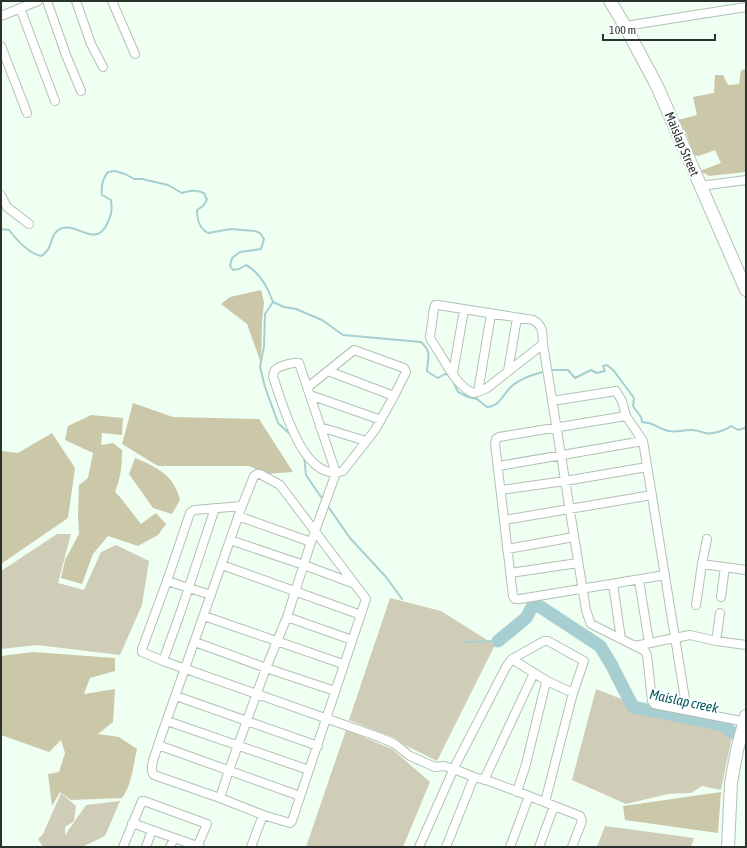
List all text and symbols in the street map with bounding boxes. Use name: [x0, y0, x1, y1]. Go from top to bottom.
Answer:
scale bar: [603, 16, 715, 42]
text: 100 m: [609, 23, 636, 37]
street label: Maislap Street: [662, 110, 702, 179]
water label: Maislap creek: [648, 686, 721, 716]

